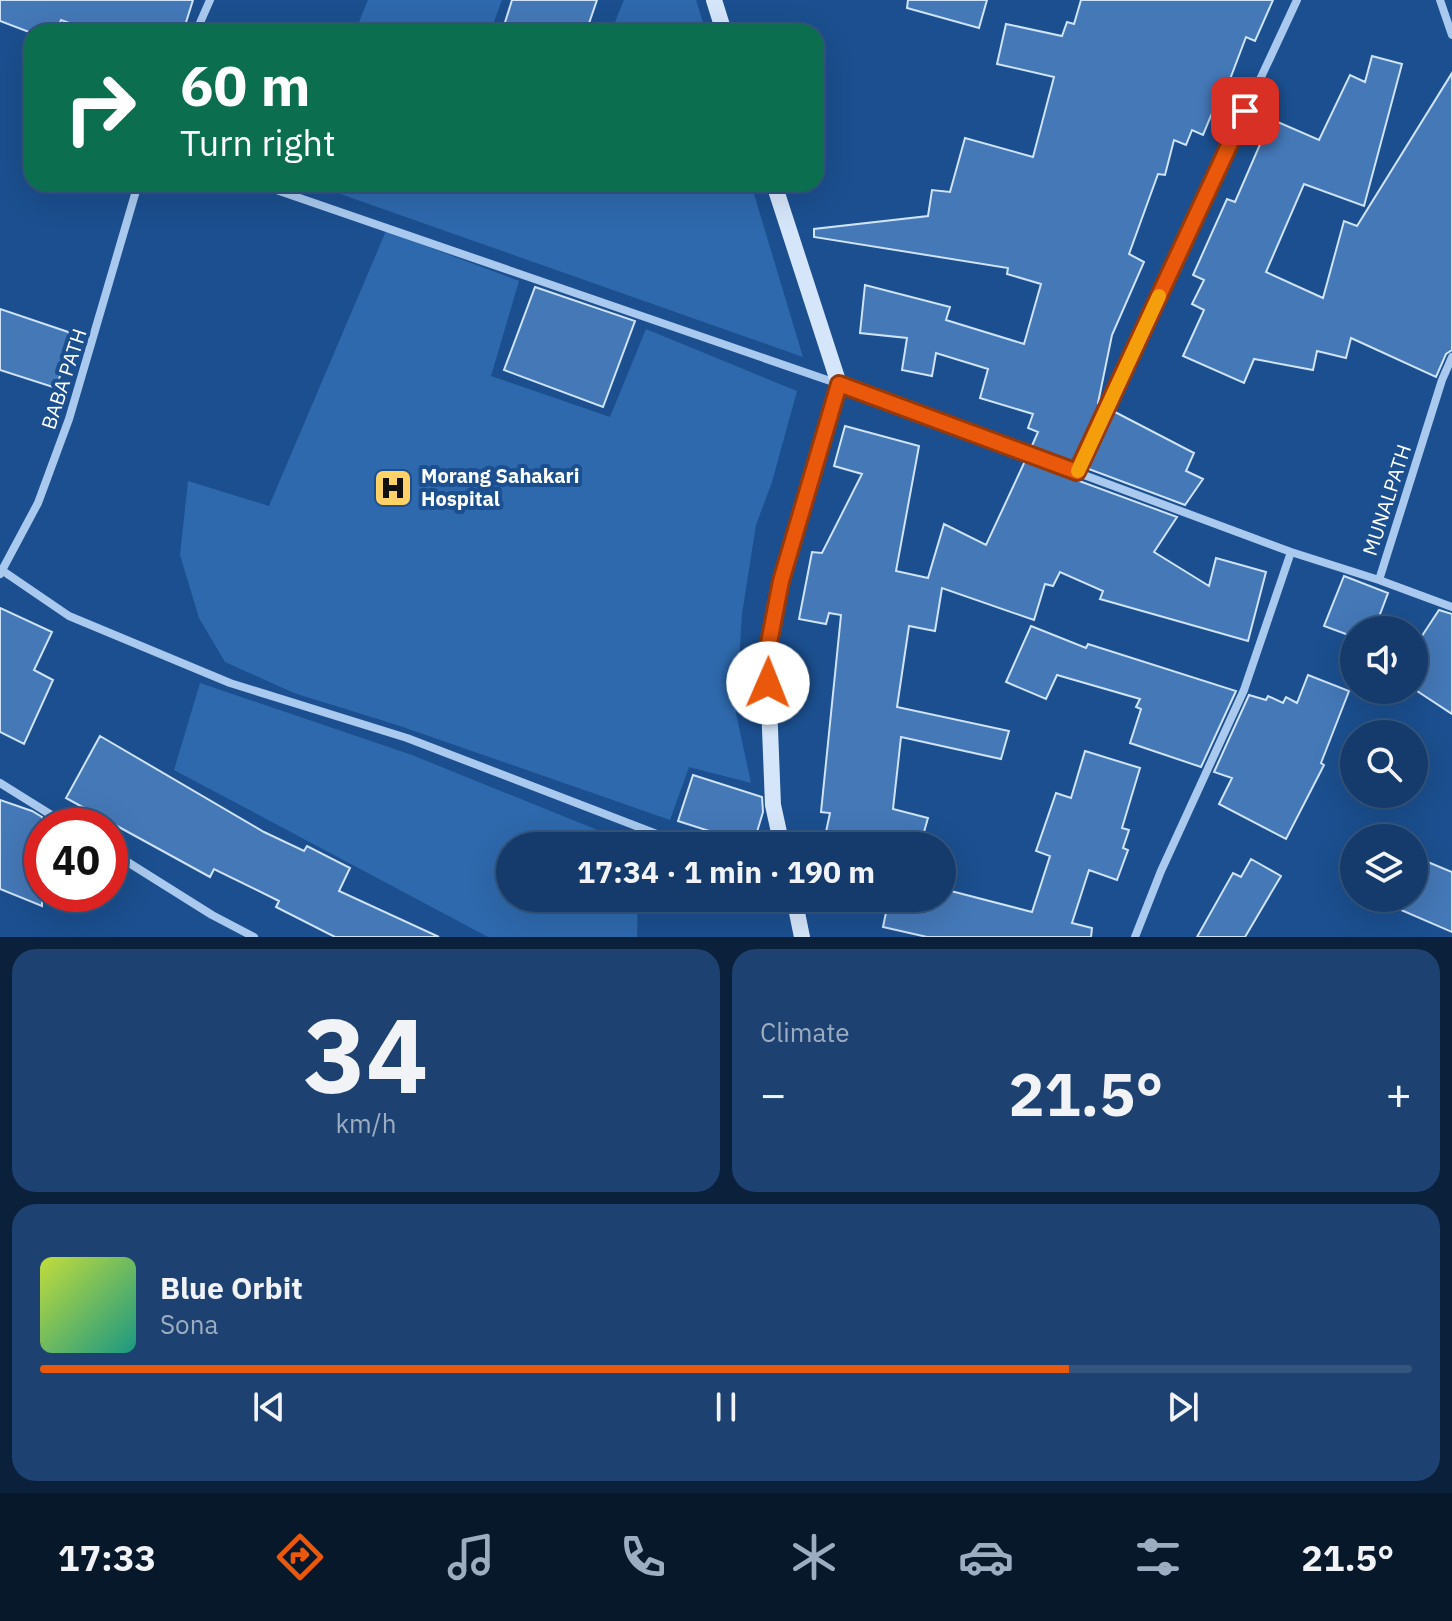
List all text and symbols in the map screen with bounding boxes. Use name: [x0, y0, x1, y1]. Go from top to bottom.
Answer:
text: 60 m: [180, 49, 310, 121]
icon: right: [48, 56, 152, 160]
pin: [1211, 77, 1279, 145]
icon: arrive: [1223, 89, 1267, 133]
text: Turn right: [180, 119, 336, 166]
street label: BABA PATH: [35, 325, 92, 433]
street label: MUNALPATH: [1356, 441, 1417, 559]
place label: Morang Sahakari Hospital: [421, 462, 579, 512]
hospital icon: Morang Sahakari Hospital: [372, 467, 414, 509]
map controls: [1340, 616, 1428, 912]
button: sound: [1340, 616, 1428, 704]
position arrow: [726, 641, 810, 725]
button: search: [1340, 720, 1428, 808]
speed limit sign: 40: [24, 808, 128, 912]
button: layers: [1340, 824, 1428, 912]
text: 17:34 · 1 min · 190 m: [577, 852, 875, 891]
text: 34: [304, 986, 428, 1122]
text: Climate: [760, 1015, 850, 1049]
text: 21.5°: [1009, 1054, 1163, 1133]
text: −: [760, 1065, 786, 1122]
text: +: [1386, 1065, 1412, 1122]
text: km/h: [335, 1106, 397, 1140]
text: Blue Orbit: [160, 1268, 303, 1307]
text: Sona: [160, 1307, 218, 1341]
icon: previous: [247, 1385, 291, 1429]
icon: pause: [704, 1385, 748, 1429]
icon: next: [1161, 1385, 1205, 1429]
icon: directions: [272, 1529, 328, 1585]
icon: music: [443, 1529, 499, 1585]
icon: phone: [615, 1529, 671, 1585]
icon: climate: [786, 1529, 842, 1585]
icon: car: [958, 1529, 1014, 1585]
icon: filters: [1130, 1529, 1186, 1585]
text: 17:33: [58, 1534, 156, 1581]
text: 21.5°: [1301, 1534, 1394, 1581]

